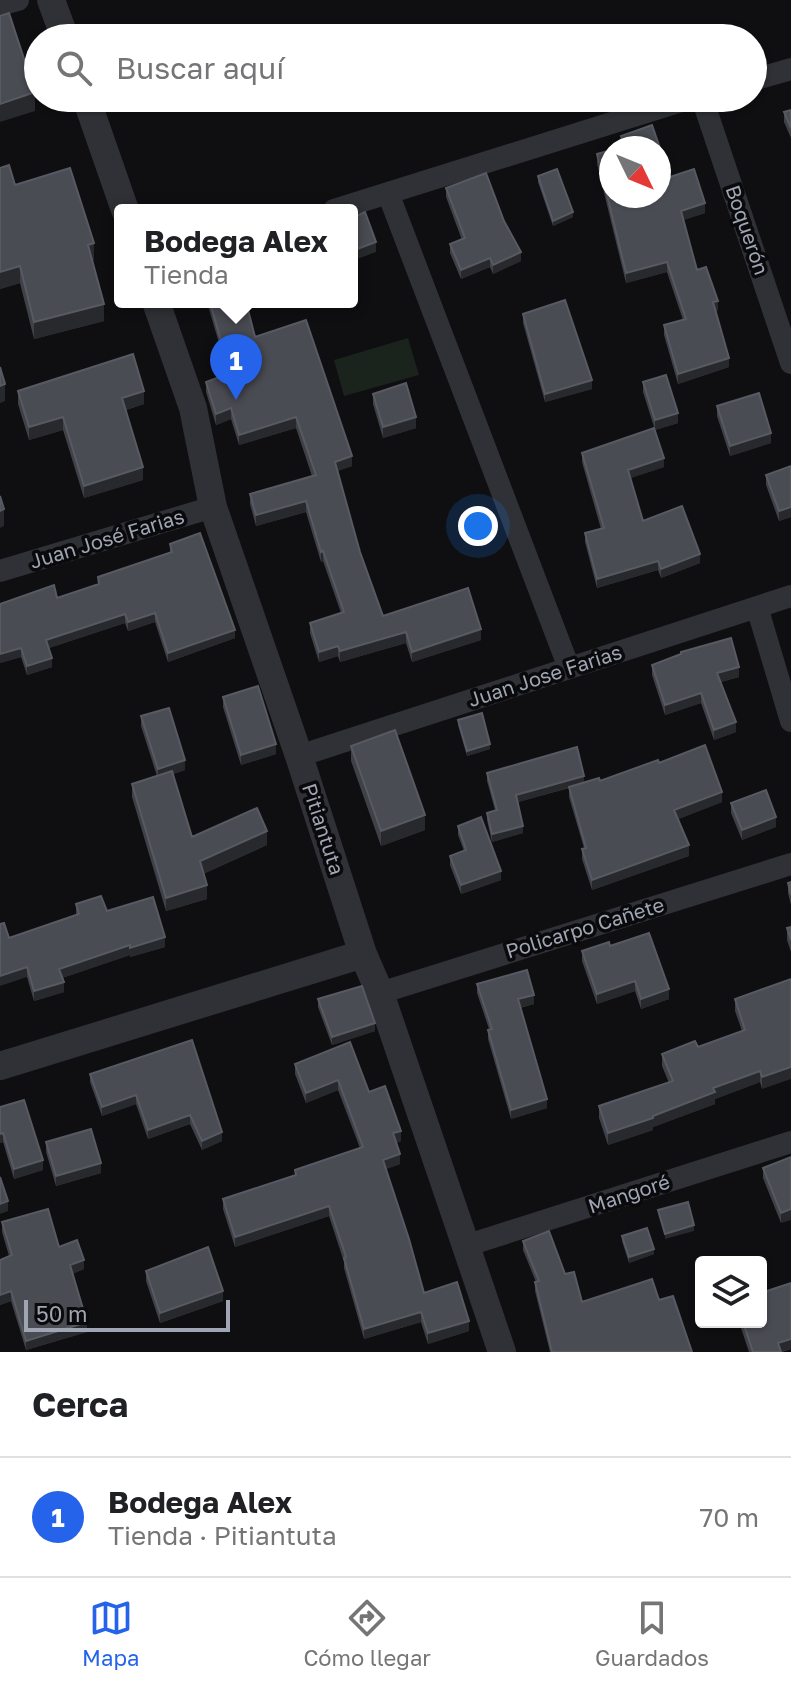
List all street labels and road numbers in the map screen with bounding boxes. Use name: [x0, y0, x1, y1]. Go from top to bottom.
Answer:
street label: Boquerón: [721, 182, 774, 278]
street label: Juan José Farias: [27, 503, 187, 573]
street label: Juan Jose Farias: [465, 639, 624, 711]
street label: Pitiantuta: [298, 780, 350, 877]
street label: Policarpo Cañete: [503, 892, 667, 963]
street label: Mangoré: [585, 1169, 672, 1217]

